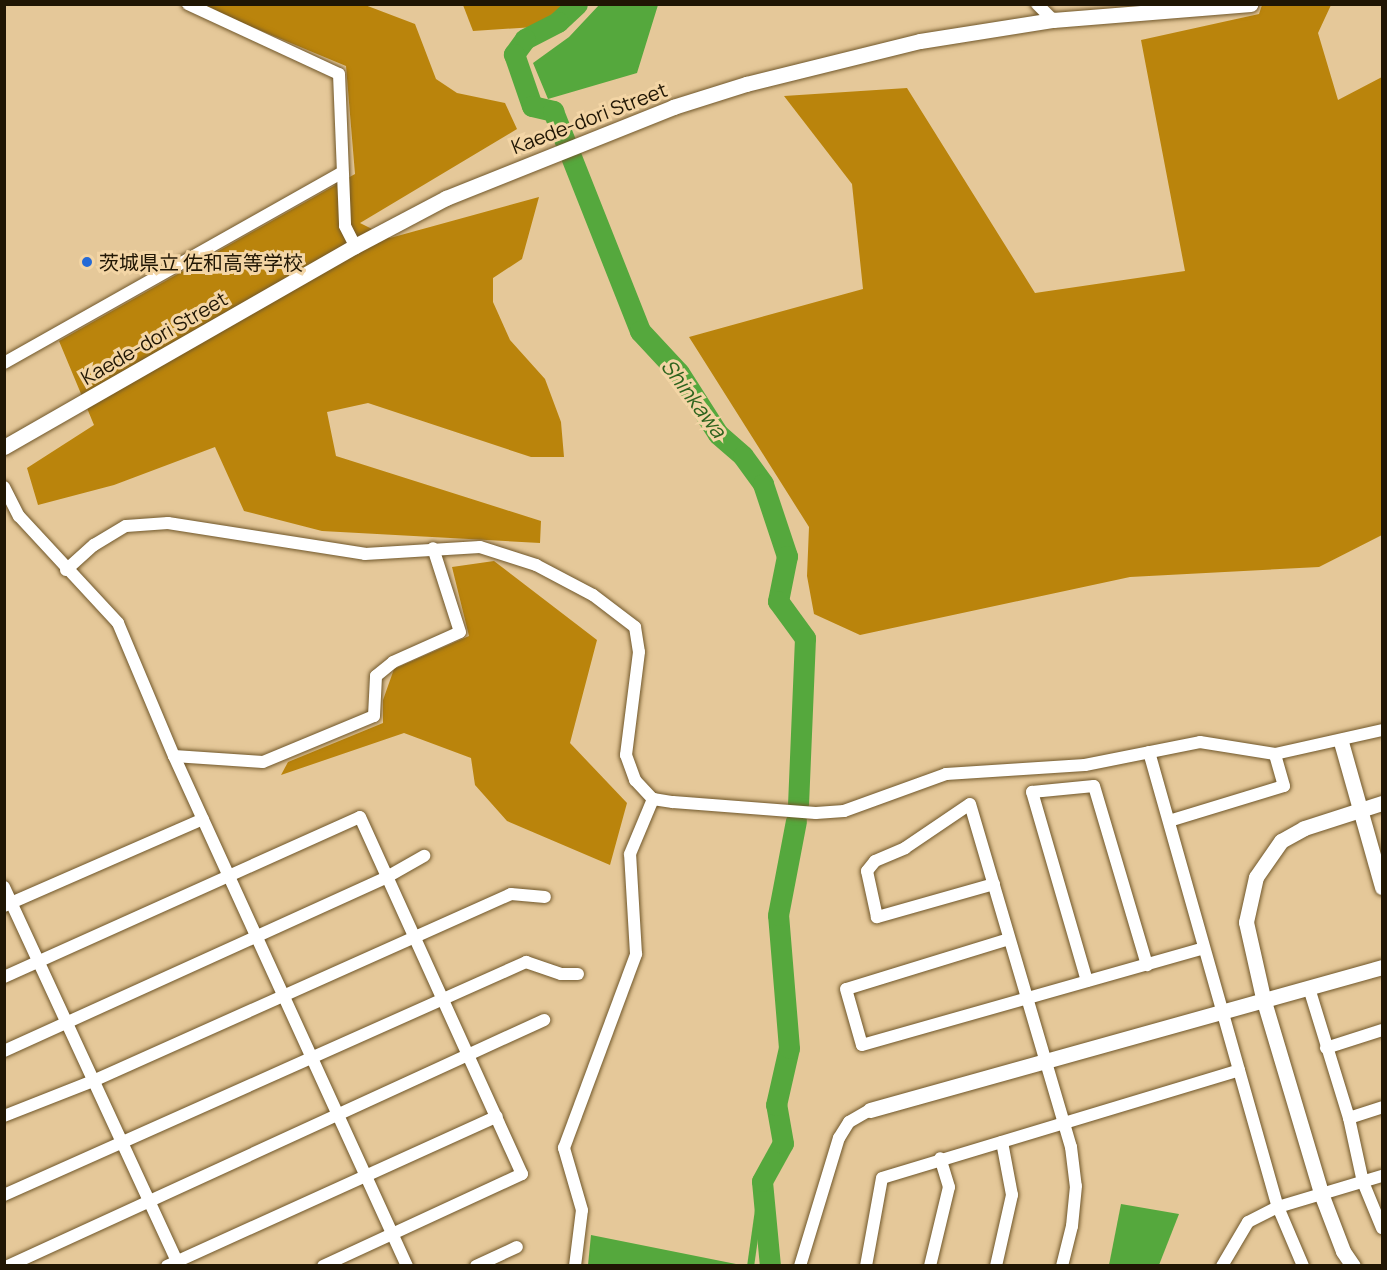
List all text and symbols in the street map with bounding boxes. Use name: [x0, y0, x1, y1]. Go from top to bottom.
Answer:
street label: Kaede-dori Street: [508, 77, 670, 159]
place label: 茨城県立 佐和高等学校: [99, 250, 303, 274]
marker: 茨城県立 佐和高等学校: [80, 255, 94, 269]
street label: Kaede-dori Street: [77, 286, 231, 390]
water label: Shinkawa: [656, 354, 732, 442]

